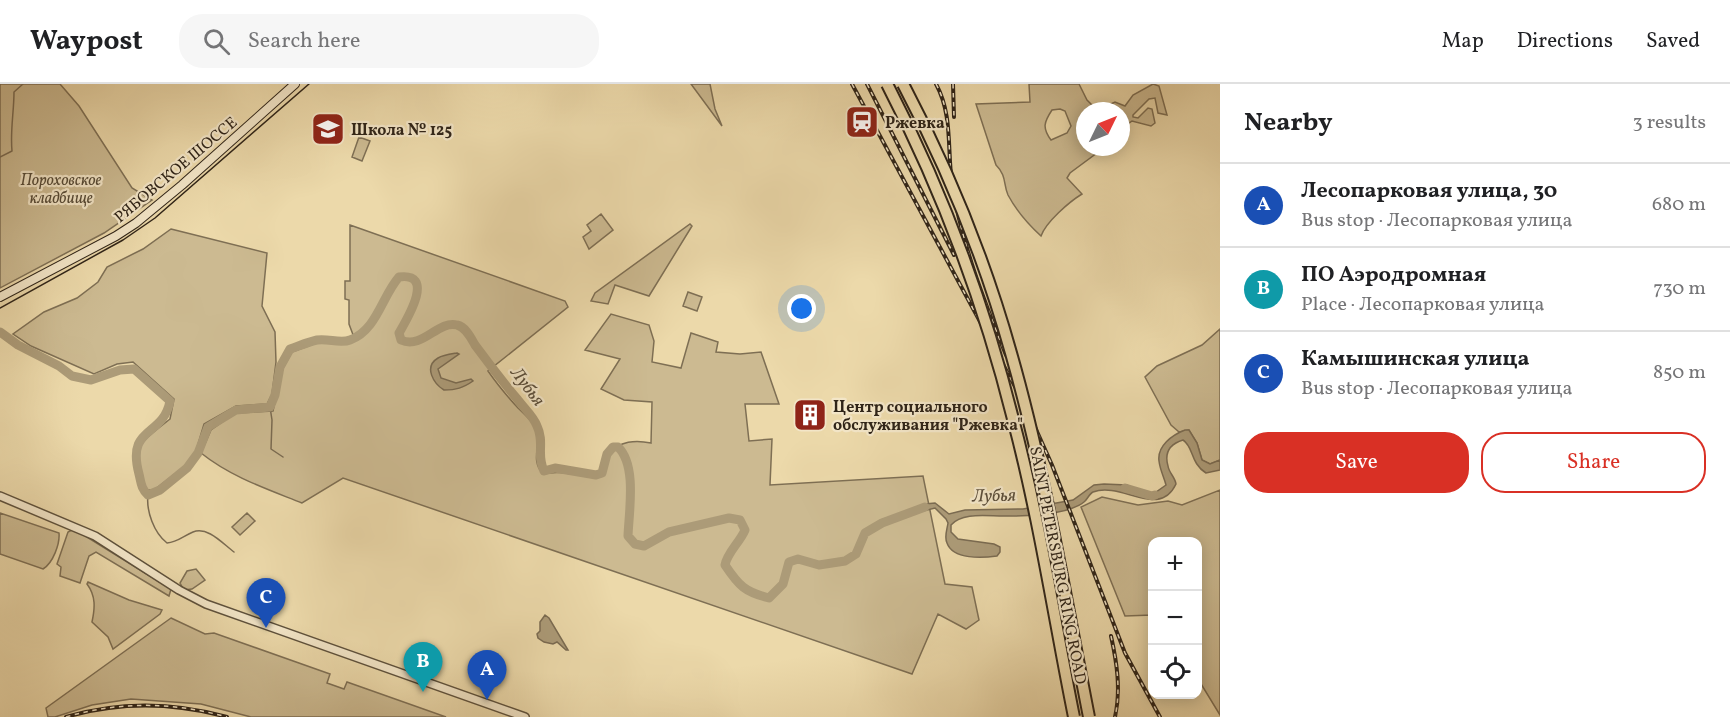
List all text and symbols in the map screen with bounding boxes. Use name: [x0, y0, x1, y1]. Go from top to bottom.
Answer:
search box: [179, 14, 599, 68]
text: Waypost: [30, 22, 143, 61]
icon: search: [200, 25, 233, 58]
text: Search here: [248, 26, 360, 57]
text: Map: [1442, 27, 1484, 56]
text: Directions: [1517, 27, 1613, 56]
text: Saved: [1646, 27, 1700, 56]
north arrow: [1076, 102, 1130, 156]
station icon: Ржевка: [844, 104, 880, 140]
text: Nearby: [1244, 105, 1333, 141]
text: 3 results: [1632, 109, 1706, 137]
school or university icon: Школа № 125: [310, 111, 346, 147]
street label: РЯБОВСКОЕ ШОССЕ: [110, 112, 243, 229]
place label: Ржевка: [885, 113, 945, 135]
place label: Школа № 125: [351, 120, 452, 142]
park label: Пороховское кладбище: [21, 170, 102, 210]
text: Лесопарковая улица, 30: [1301, 176, 1557, 207]
text: A: [1256, 191, 1271, 219]
text: 680 m: [1652, 191, 1706, 219]
text: Bus stop · Лесопарковая улица: [1301, 207, 1572, 235]
text: ПО Аэродромная: [1301, 260, 1486, 291]
text: B: [1257, 275, 1270, 303]
text: 730 m: [1653, 275, 1706, 303]
text: Place · Лесопарковая улица: [1301, 291, 1545, 319]
your location: [787, 294, 816, 323]
text: Камышинская улица: [1301, 344, 1529, 375]
text: C: [1257, 359, 1270, 387]
text: 850 m: [1653, 359, 1706, 387]
water label: Лубья: [503, 361, 550, 412]
text: Bus stop · Лесопарковая улица: [1301, 375, 1572, 403]
building icon: Центр социального обслуживания "Ржевка": [792, 397, 828, 433]
place label: Центр социального обслуживания "Ржевка": [833, 397, 1023, 437]
button: Save: [1244, 432, 1469, 493]
button: Share: [1481, 432, 1706, 493]
street label: SAINT PETERSBURG RING ROAD: [1023, 445, 1091, 687]
water label: Лубья: [971, 484, 1016, 509]
map controls: [1148, 537, 1202, 699]
button: +: [1148, 537, 1202, 591]
pin: C: [246, 578, 286, 628]
button: −: [1148, 591, 1202, 645]
pin: B: [404, 642, 442, 692]
button: locate: [1148, 645, 1202, 699]
pin: A: [468, 650, 506, 700]

